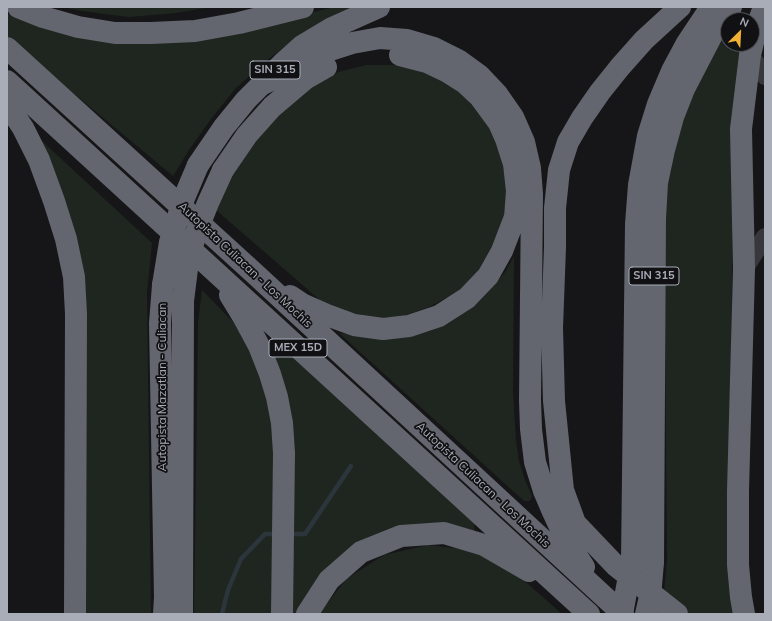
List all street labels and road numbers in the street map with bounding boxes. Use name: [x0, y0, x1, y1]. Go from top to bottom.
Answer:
road number: SIN 315: [250, 61, 300, 79]
street label: Autopista Culiacan - Los Mochis: [175, 199, 315, 331]
road number: SIN 315: [629, 267, 679, 285]
street label: Autopista Mazatlan - Culiacan: [155, 303, 169, 471]
road number: MEX 15D: [269, 339, 327, 357]
street label: Autopista Culiacan - Los Mochis: [413, 419, 553, 551]

